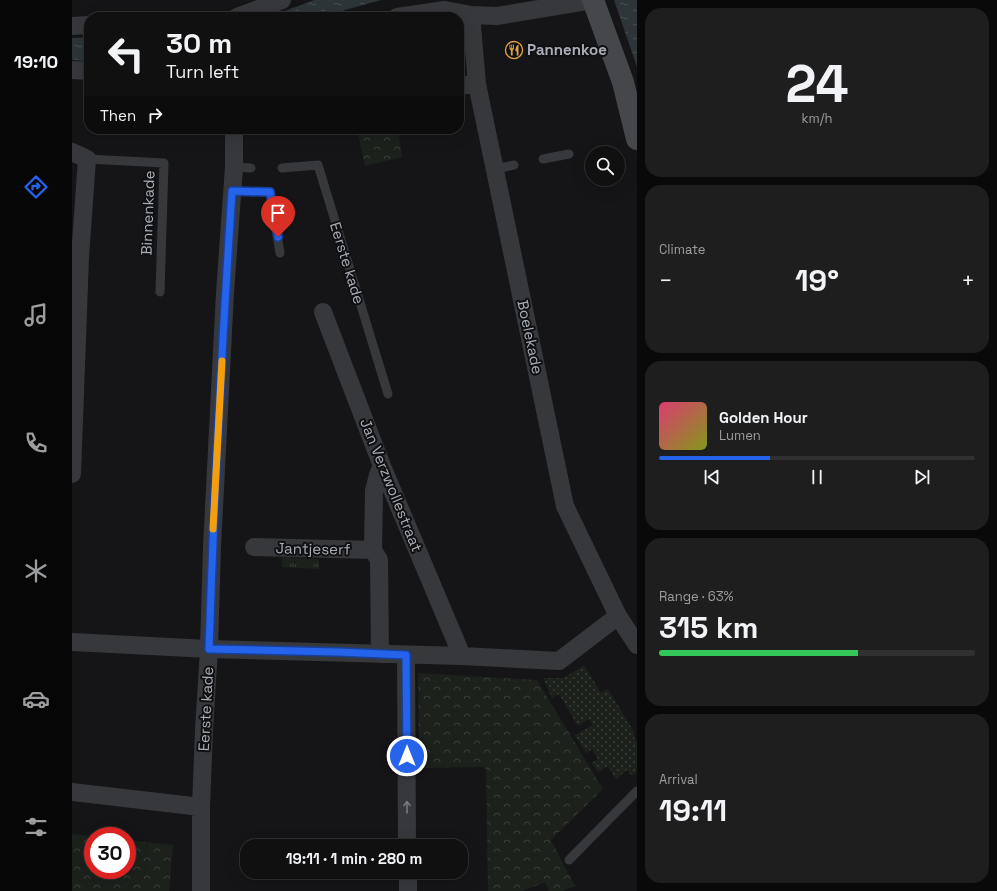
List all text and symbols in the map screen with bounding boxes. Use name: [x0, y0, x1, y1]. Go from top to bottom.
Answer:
text: 30 m: [166, 25, 232, 61]
icon: left: [100, 28, 152, 80]
restaurant icon: Pannenkoe: [504, 40, 524, 60]
place label: Pannenkoe: [527, 40, 607, 59]
text: 19:10: [14, 50, 58, 73]
text: 24: [785, 51, 849, 117]
text: Turn left: [166, 60, 239, 83]
icon: right: [144, 104, 166, 126]
text: Then: [100, 106, 136, 125]
text: km/h: [802, 110, 832, 127]
map controls: [585, 146, 625, 186]
button: search: [585, 146, 625, 186]
street label: Binnenkade: [137, 170, 158, 256]
icon: directions: [22, 173, 50, 201]
pin: [261, 196, 295, 237]
icon: arrive: [267, 202, 289, 224]
street label: Eerste kade: [326, 220, 369, 306]
text: Climate: [659, 241, 705, 258]
text: 19°: [795, 261, 839, 300]
text: −: [659, 266, 673, 294]
text: +: [961, 266, 975, 294]
street label: Boelekade: [513, 298, 548, 376]
icon: music: [22, 301, 50, 329]
text: Golden Hour: [719, 408, 808, 427]
street label: Jan Verzwollestraat: [356, 415, 427, 554]
text: Lumen: [719, 427, 761, 444]
icon: phone: [22, 429, 50, 457]
icon: previous: [701, 466, 723, 488]
icon: pause: [806, 466, 828, 488]
icon: next: [911, 466, 933, 488]
street label: Jantjeserf: [275, 538, 351, 559]
icon: climate: [22, 557, 50, 585]
text: Range · 63%: [659, 588, 734, 605]
text: 315 km: [659, 608, 758, 647]
street label: Eerste kade: [194, 666, 217, 752]
icon: car: [22, 685, 50, 713]
position arrow: [386, 735, 428, 777]
text: Arrival: [659, 771, 698, 788]
text: 19:11: [659, 791, 727, 830]
one-way arrow: [403, 801, 411, 814]
icon: filters: [22, 813, 50, 841]
speed limit sign: 30: [84, 827, 136, 879]
text: 19:11 · 1 min · 280 m: [286, 849, 422, 868]

